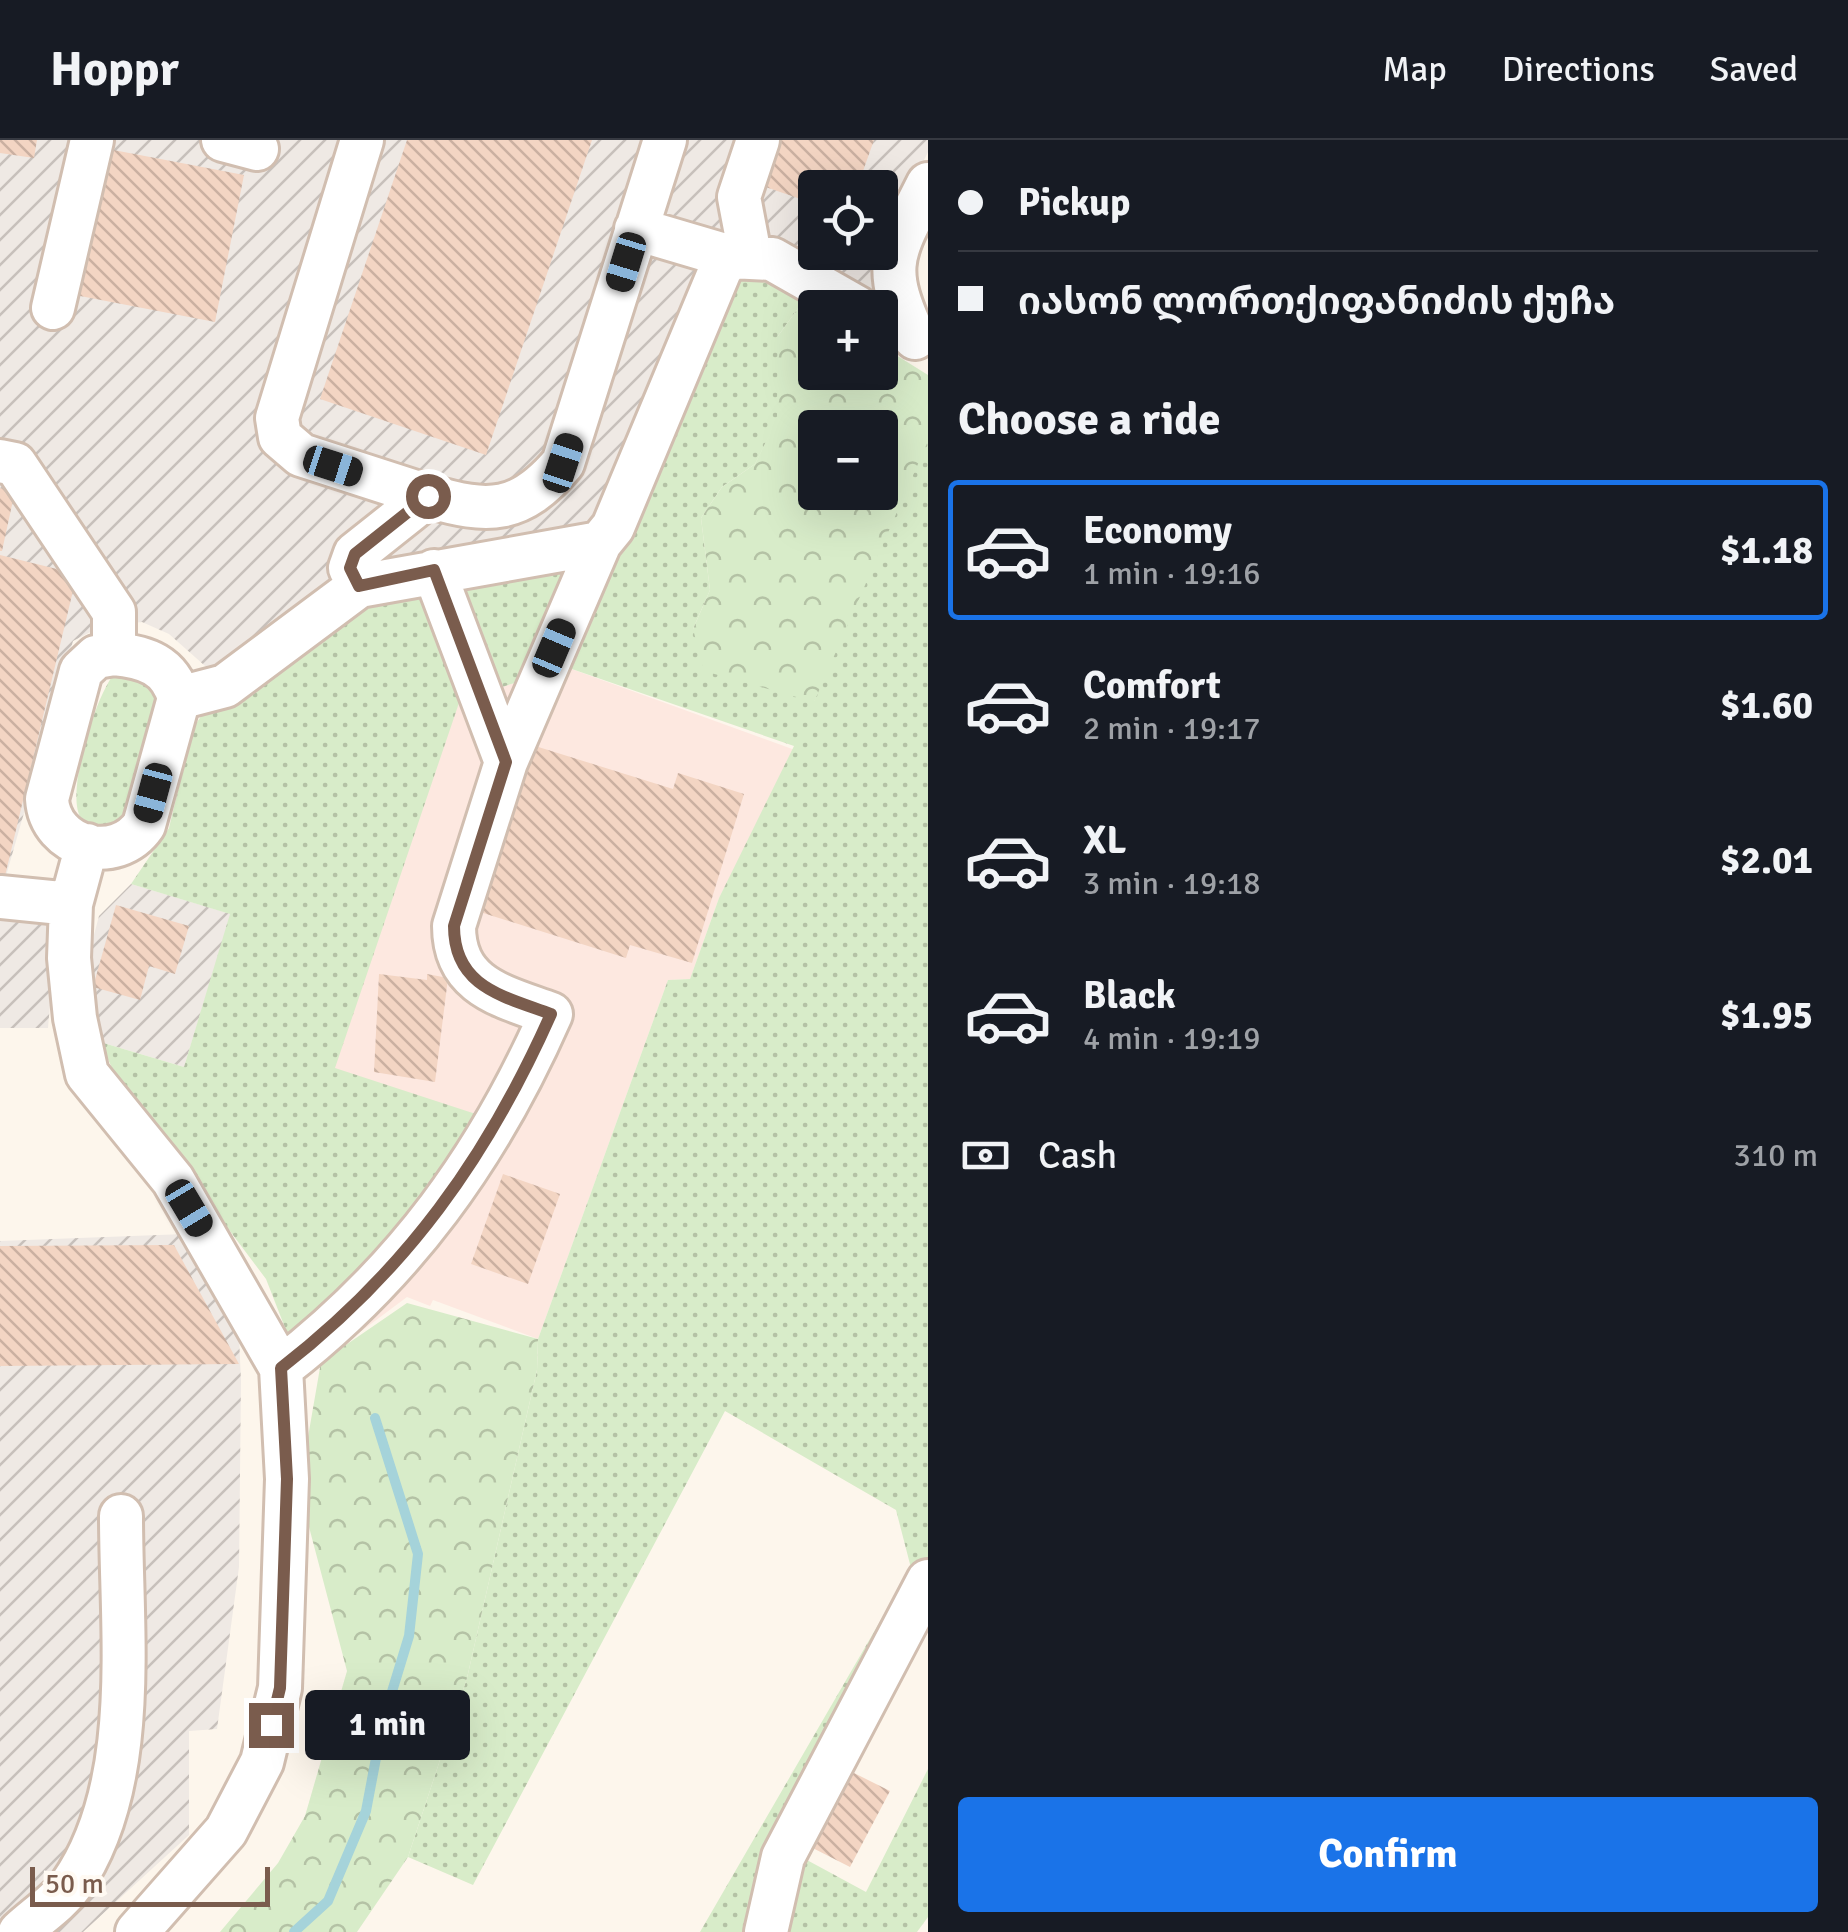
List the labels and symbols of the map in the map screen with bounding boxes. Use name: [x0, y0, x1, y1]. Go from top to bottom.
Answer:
car: [603, 229, 649, 295]
car: [539, 430, 587, 496]
car: [300, 442, 366, 490]
route start: [406, 474, 451, 519]
car: [528, 615, 580, 681]
car: [131, 760, 175, 826]
car: [161, 1175, 217, 1241]
callout: 1 min: [306, 1690, 471, 1760]
route end: [249, 1703, 294, 1748]
scale bar: [30, 1862, 270, 1906]

